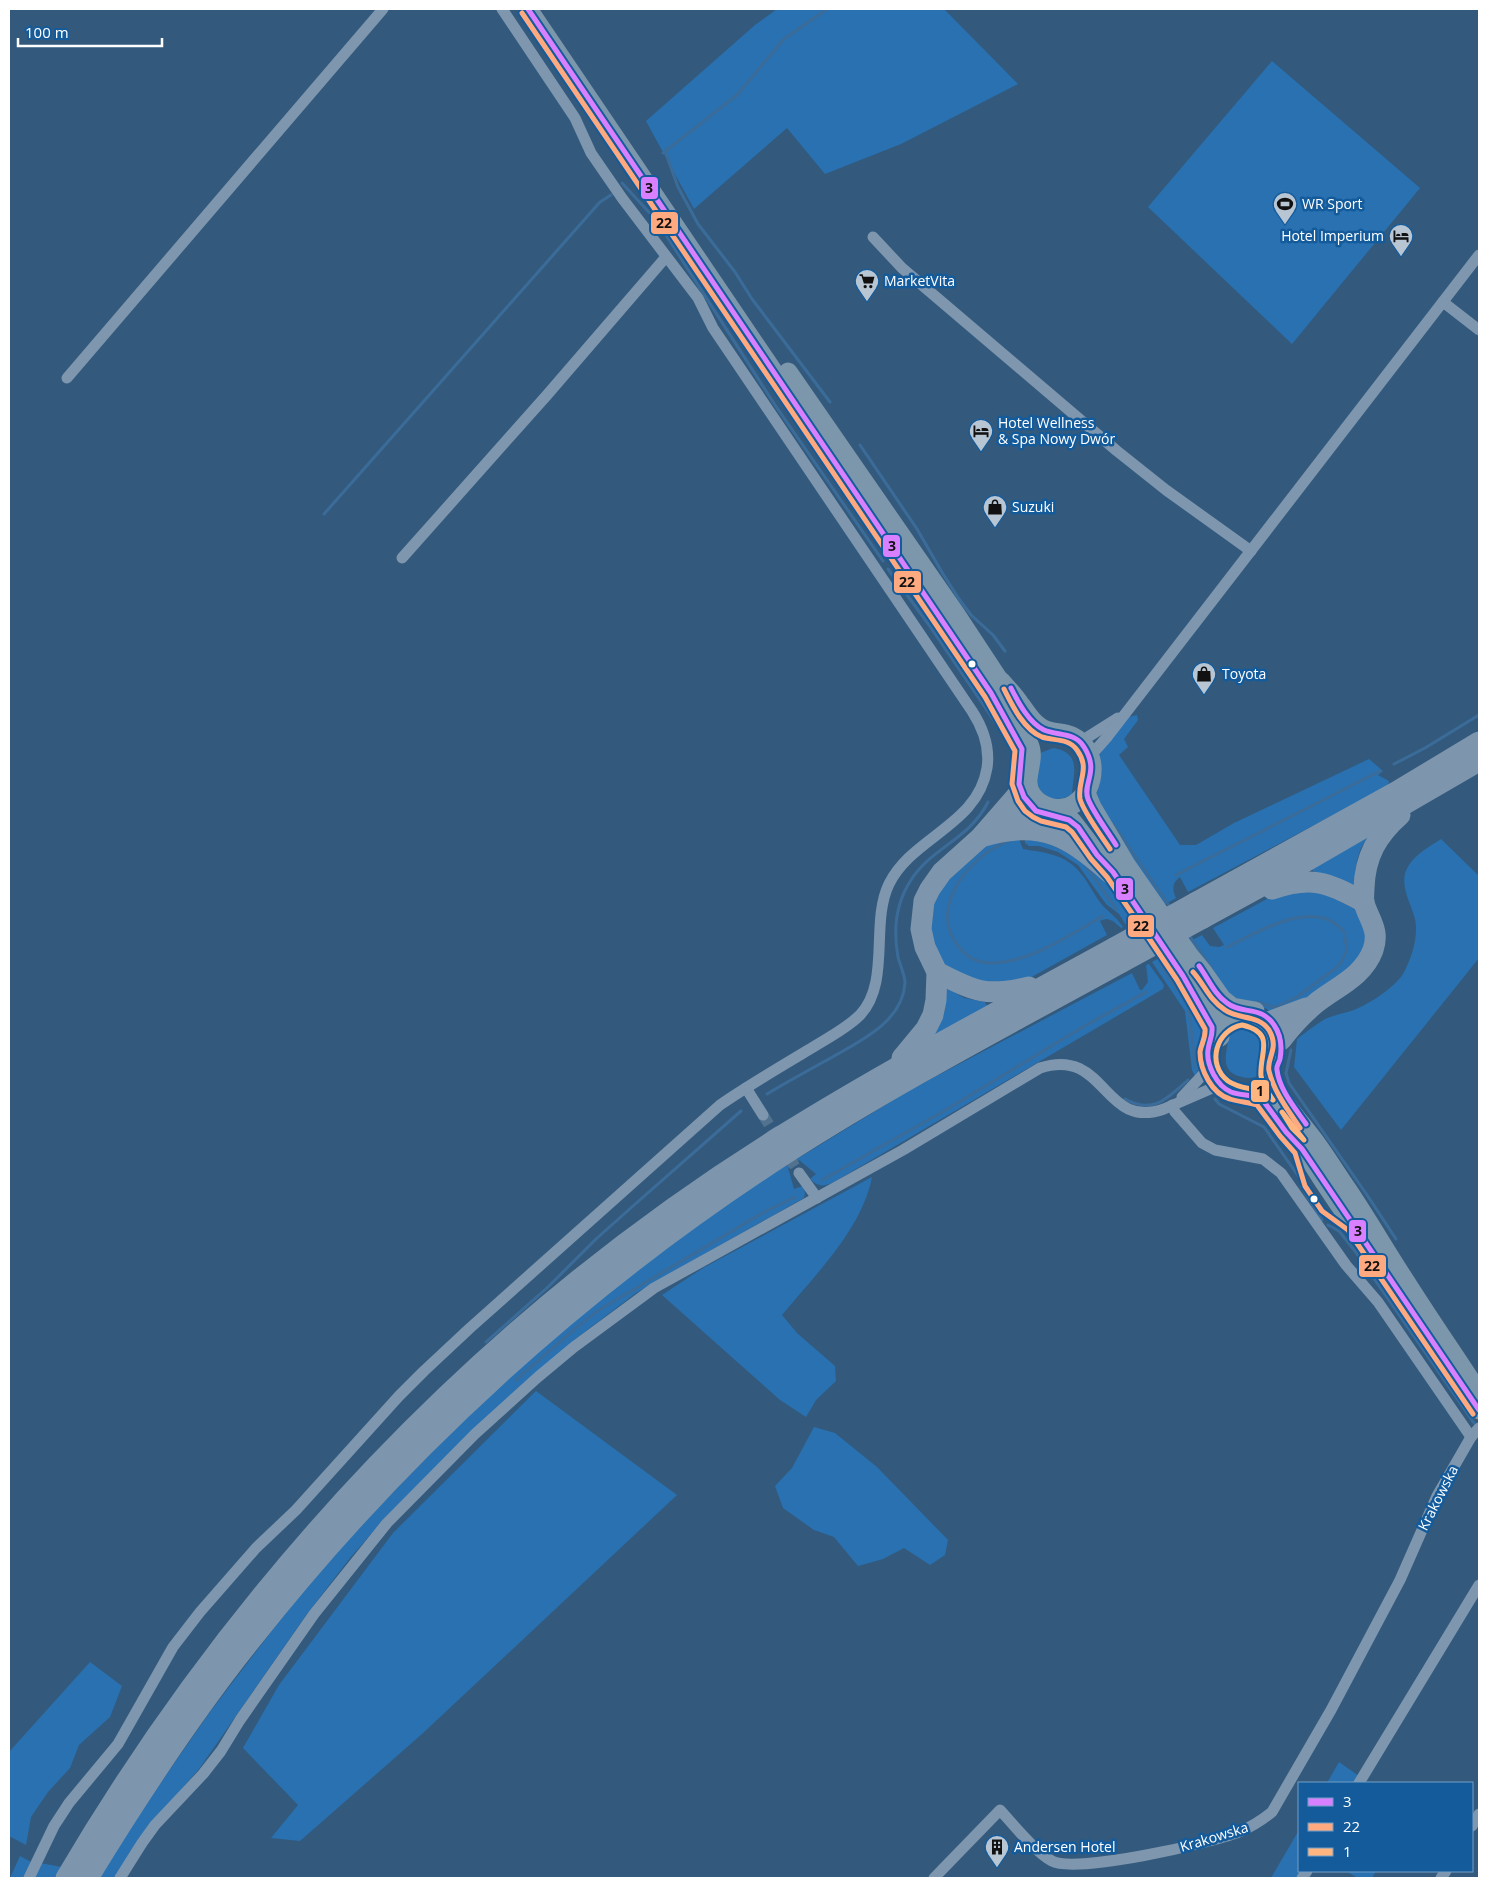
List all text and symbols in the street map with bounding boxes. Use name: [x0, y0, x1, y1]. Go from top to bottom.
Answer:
scale bar: [18, 15, 161, 47]
text: 100 m: [25, 22, 69, 42]
line badge: 3: [640, 176, 659, 200]
text: 3: [645, 178, 653, 197]
sports icon: WR Sport: [1272, 191, 1298, 225]
place label: WR Sport: [1302, 194, 1363, 213]
line badge: 22: [650, 211, 679, 235]
text: 22: [656, 213, 672, 232]
hotel icon: Hotel Imperium: [1388, 223, 1414, 257]
place label: Hotel Imperium: [1281, 226, 1384, 245]
supermarket icon: MarketVita: [854, 268, 880, 302]
place label: MarketVita: [884, 271, 955, 290]
place label: Hotel Wellness & Spa Nowy Dwór: [998, 413, 1115, 448]
hotel icon: Hotel Wellness & Spa Nowy Dwór: [968, 418, 994, 452]
shop icon: Suzuki: [982, 494, 1008, 528]
place label: Suzuki: [1012, 497, 1054, 516]
line badge: 3: [882, 534, 901, 558]
text: 3: [888, 536, 896, 555]
line badge: 22: [893, 570, 922, 594]
text: 22: [899, 572, 915, 591]
unlabelled marker: [967, 659, 977, 669]
shop icon: Toyota: [1191, 661, 1217, 695]
place label: Toyota: [1222, 664, 1266, 683]
line badge: 3: [1115, 877, 1134, 901]
text: 3: [1121, 879, 1129, 898]
line badge: 22: [1127, 914, 1155, 938]
text: 22: [1133, 916, 1149, 935]
line badge: 1: [1250, 1079, 1270, 1103]
text: 1: [1256, 1081, 1264, 1100]
unlabelled marker: [1309, 1194, 1319, 1204]
line badge: 3: [1348, 1219, 1367, 1243]
text: 3: [1354, 1221, 1362, 1240]
line badge: 22: [1358, 1254, 1387, 1278]
text: 22: [1364, 1256, 1380, 1275]
street label: Krakowska: [1413, 1462, 1462, 1534]
legend: [1298, 1782, 1473, 1872]
text: 3: [1343, 1791, 1352, 1811]
text: 22: [1343, 1816, 1360, 1836]
street label: Krakowska: [1177, 1817, 1250, 1856]
building icon: Andersen Hotel: [984, 1834, 1010, 1868]
place label: Andersen Hotel: [1014, 1837, 1115, 1856]
text: 1: [1343, 1841, 1352, 1861]

